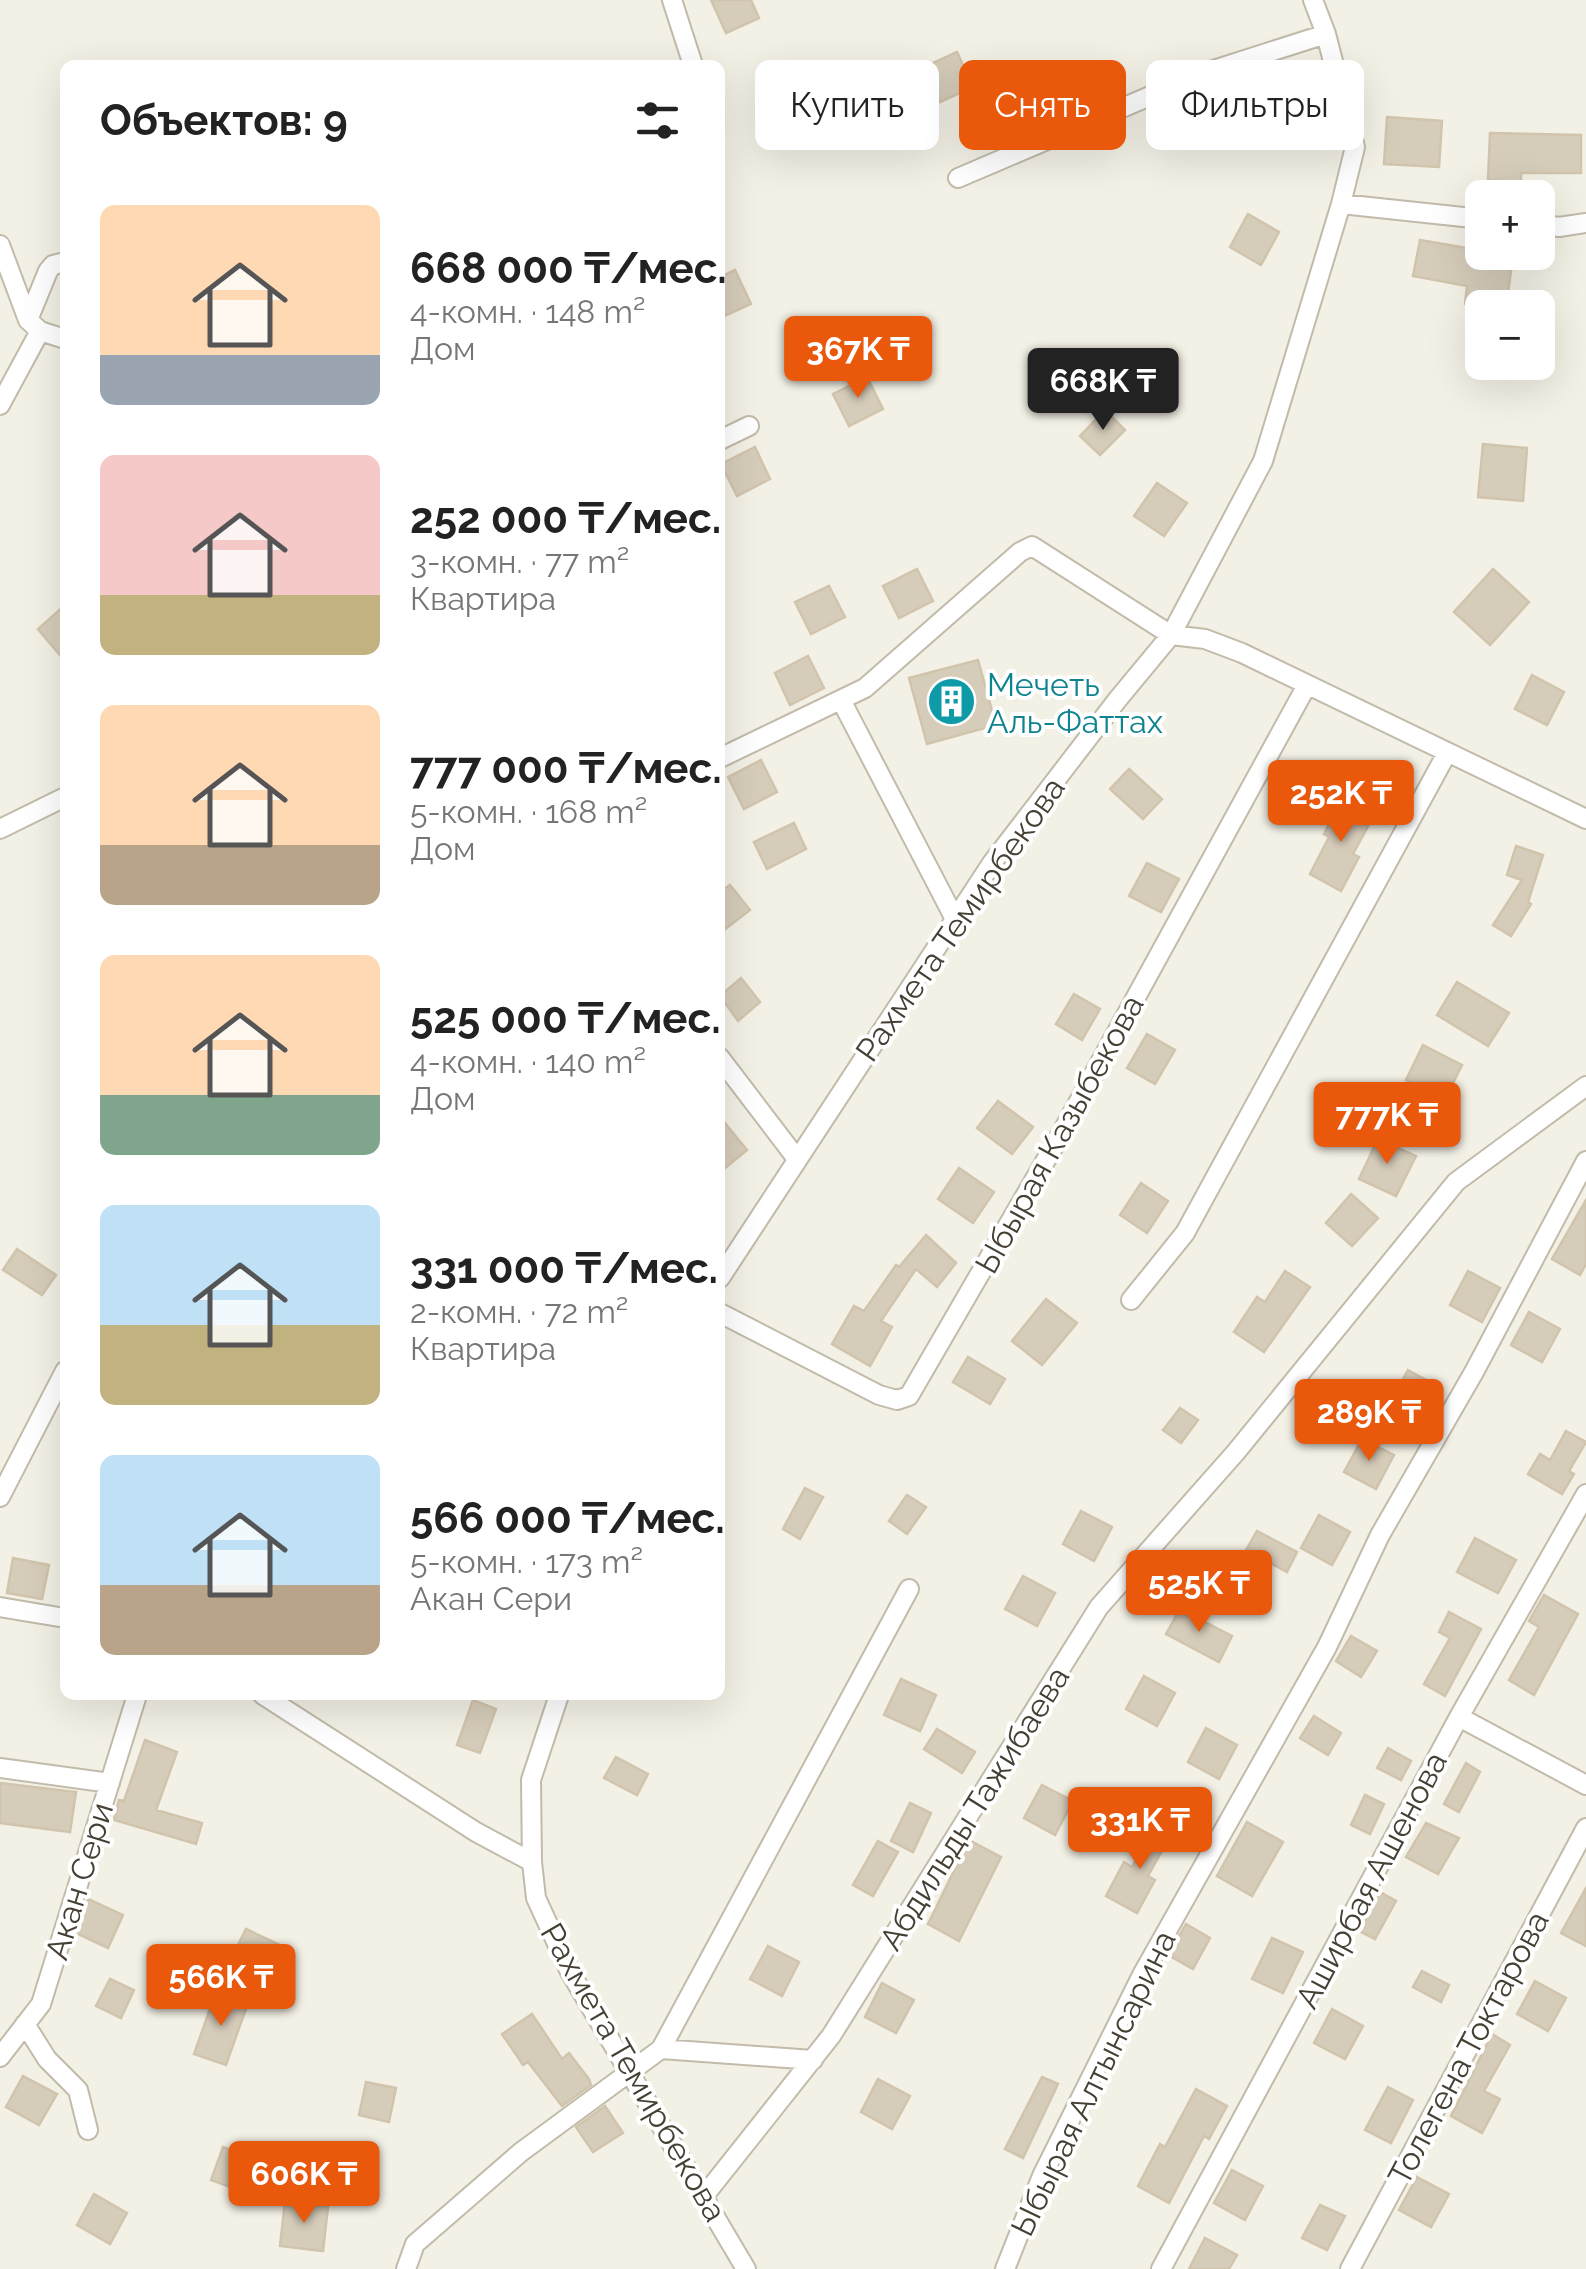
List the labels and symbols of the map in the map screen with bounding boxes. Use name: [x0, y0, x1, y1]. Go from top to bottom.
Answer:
pin: 367K ₸: [777, 316, 939, 401]
pin: 668K ₸: [1022, 348, 1184, 433]
place label: Мечеть Аль-Фаттах: [987, 666, 1163, 740]
building icon: Мечеть Аль-Фаттах: [926, 676, 978, 728]
pin: 252K ₸: [1260, 760, 1422, 845]
street label: Рахмета Темирбекова: [848, 770, 1072, 1068]
street label: Ыбырая Казыбекова: [967, 989, 1151, 1279]
pin: 777K ₸: [1306, 1082, 1468, 1167]
pin: 289K ₸: [1288, 1379, 1450, 1464]
pin: 525K ₸: [1118, 1550, 1280, 1635]
street label: Абдильды Тажибаева: [872, 1659, 1076, 1957]
street label: Аширбая Ашенова: [1288, 1746, 1454, 2014]
pin: 331K ₸: [1059, 1787, 1221, 1872]
street label: Акан Сери: [38, 1798, 120, 1964]
street label: Толегена Токтарова: [1380, 1905, 1556, 2191]
street label: Рахмета Темирбекова: [534, 1916, 734, 2228]
street label: Ыбырая Алтынсарина: [1003, 1925, 1183, 2241]
pin: 566K ₸: [140, 1944, 302, 2029]
pin: 606K ₸: [223, 2141, 385, 2226]

